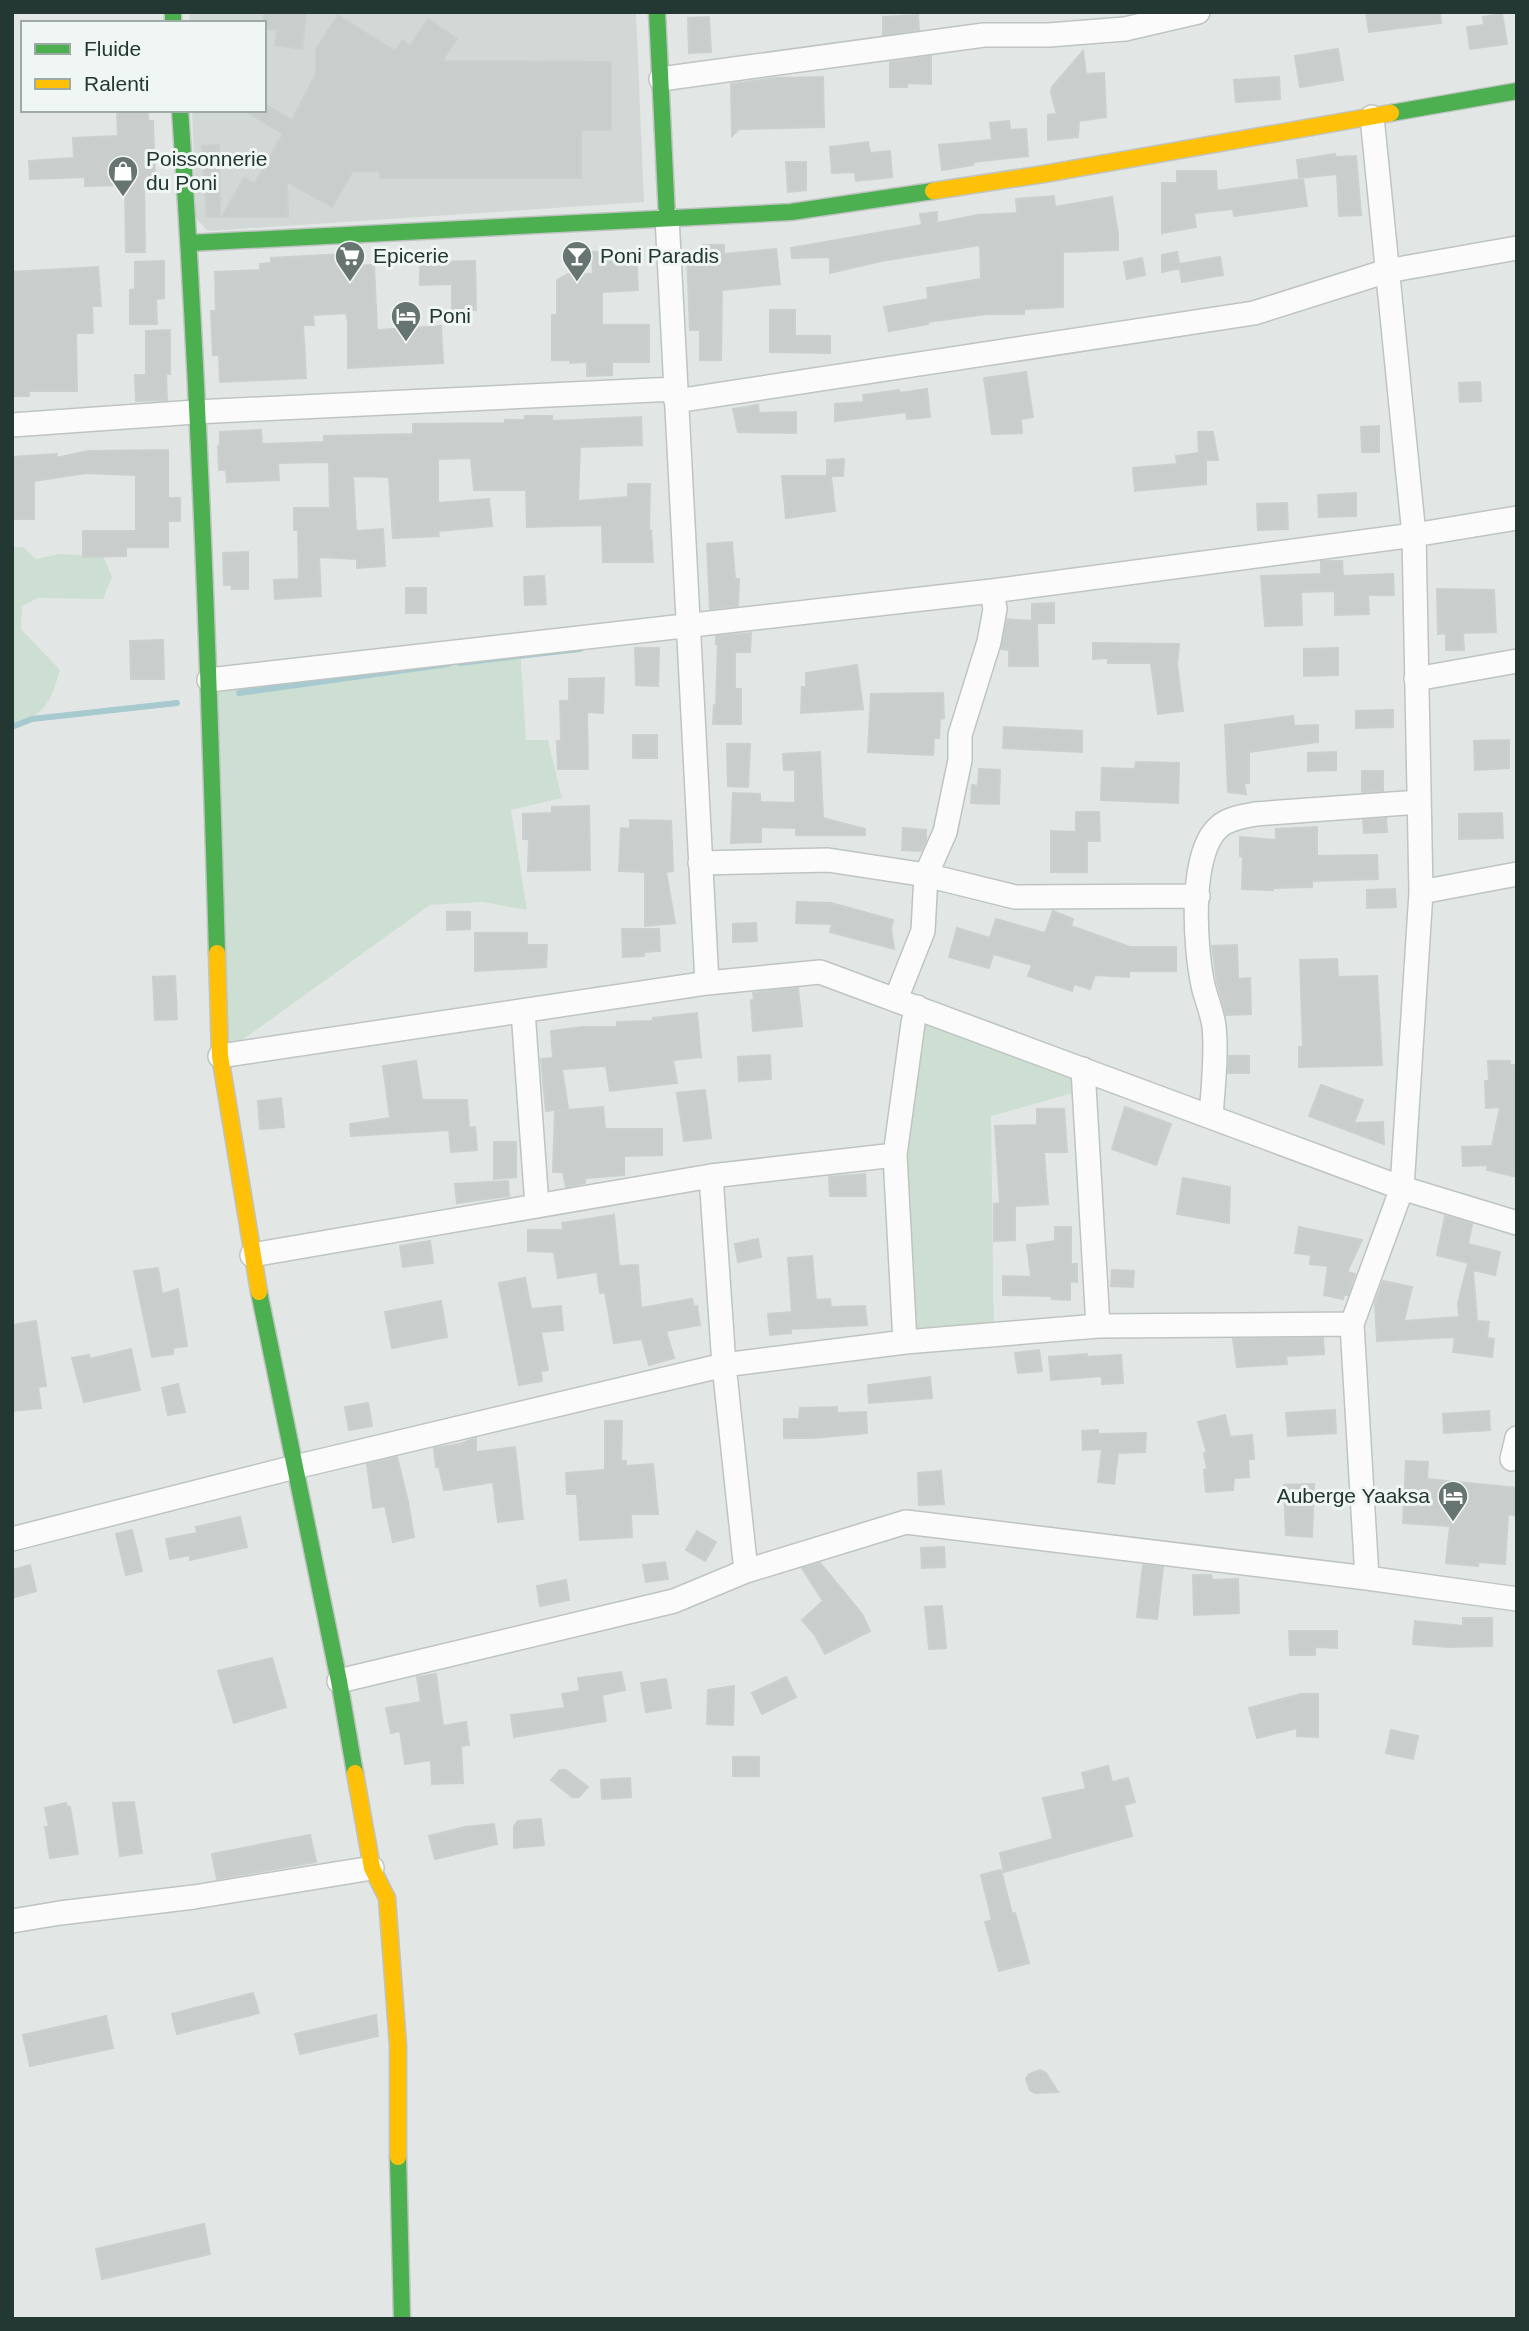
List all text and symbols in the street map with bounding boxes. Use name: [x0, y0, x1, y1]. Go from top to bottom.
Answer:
legend: [21, 21, 266, 112]
text: Fluide: [84, 37, 141, 60]
text: Ralenti: [84, 72, 149, 95]
place label: Poissonnerie du Poni: [146, 147, 267, 194]
shop icon: Poissonnerie du Poni: [106, 154, 140, 198]
supermarket icon: Epicerie: [333, 239, 367, 283]
bar icon: Poni Paradis: [560, 239, 594, 283]
place label: Epicerie: [373, 244, 449, 267]
place label: Poni Paradis: [600, 244, 719, 267]
hotel icon: Poni: [389, 299, 423, 343]
place label: Poni: [429, 304, 471, 327]
hotel icon: Auberge Yaaksa: [1436, 1479, 1470, 1523]
place label: Auberge Yaaksa: [1277, 1484, 1430, 1507]

